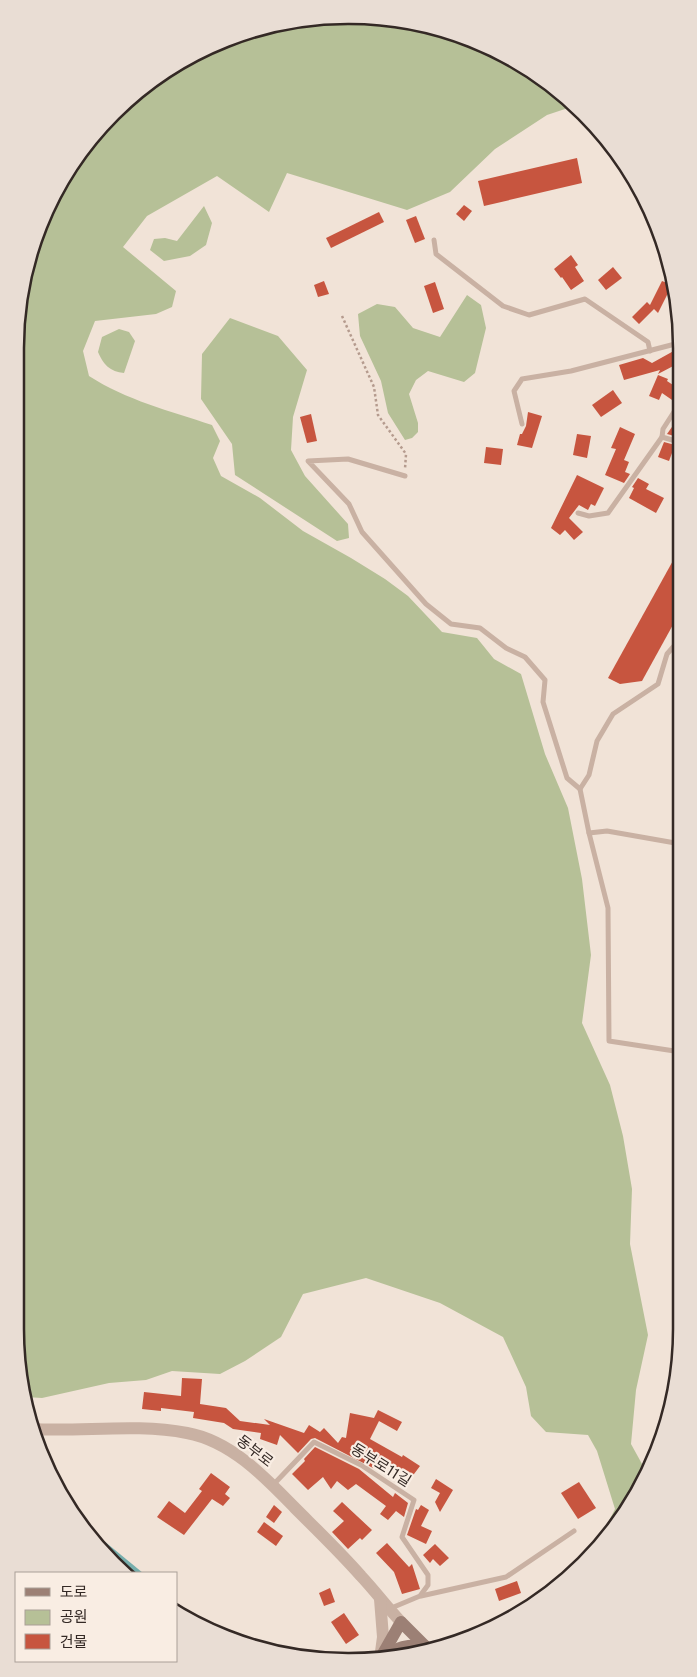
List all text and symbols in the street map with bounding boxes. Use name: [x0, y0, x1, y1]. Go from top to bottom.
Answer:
street label: 동부로: [234, 1431, 277, 1470]
street label: 동부로11길: [348, 1440, 414, 1490]
legend: [15, 1572, 178, 1662]
text: 도로: [60, 1583, 88, 1600]
text: 공원: [60, 1608, 88, 1625]
text: 건물: [60, 1633, 88, 1650]

